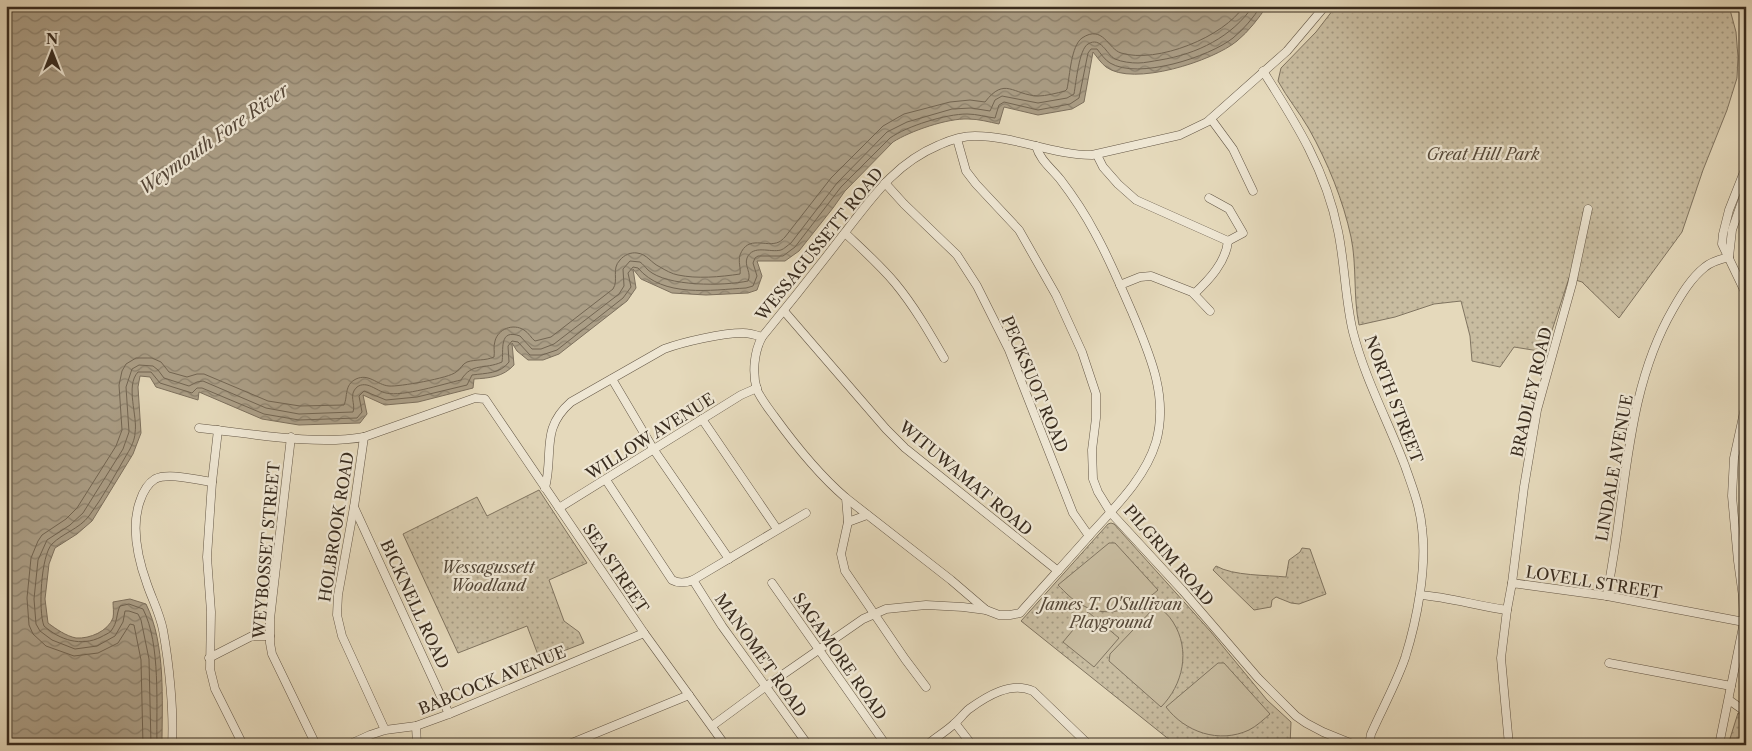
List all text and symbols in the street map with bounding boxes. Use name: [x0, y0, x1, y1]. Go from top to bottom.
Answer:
north arrow: [28, 28, 78, 78]
text: N: [46, 30, 58, 48]
water label: Weymouth Fore River: [135, 78, 294, 199]
park label: Great Hill Park: [1426, 144, 1540, 164]
street label: WESSAGUSSETT ROAD: [750, 163, 887, 325]
street label: PECKSUOT ROAD: [997, 313, 1073, 455]
street label: BRADLEY ROAD: [1506, 325, 1556, 459]
street label: NORTH STREET: [1360, 332, 1428, 466]
street label: WILLOW AVENUE: [581, 388, 718, 484]
street label: LINDALE AVENUE: [1591, 393, 1637, 543]
street label: WITUWAMAT ROAD: [895, 416, 1037, 540]
street label: HOLBROOK ROAD: [314, 450, 358, 603]
street label: WEYBOSSET STREET: [248, 461, 284, 640]
street label: PILGRIM ROAD: [1120, 500, 1218, 610]
street label: SEA STREET: [579, 520, 653, 616]
street label: BICKNELL ROAD: [376, 536, 454, 672]
park label: Wessagussett Woodland: [441, 557, 536, 595]
street label: LOVELL STREET: [1524, 561, 1664, 603]
street label: MANOMET ROAD: [711, 589, 811, 721]
street label: SAGAMORE ROAD: [789, 589, 891, 723]
park label: James T. O'Sullivan Playground: [1035, 594, 1182, 632]
street label: BABCOCK AVENUE: [415, 641, 569, 719]

